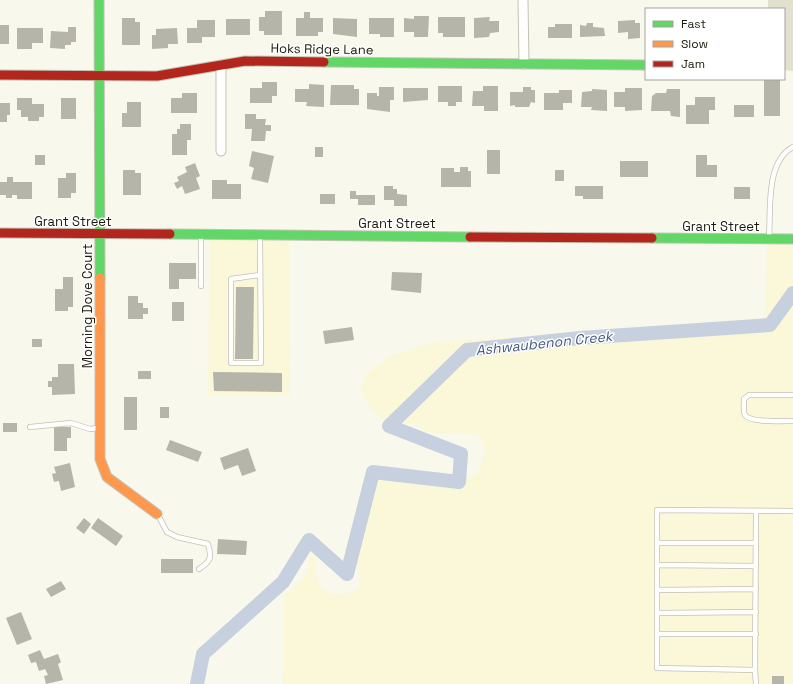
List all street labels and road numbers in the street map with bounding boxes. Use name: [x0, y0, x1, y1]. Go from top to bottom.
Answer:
street label: Hoks Ridge Lane: [270, 40, 374, 58]
street label: Grant Street: [34, 213, 112, 230]
street label: Grant Street: [358, 215, 436, 232]
street label: Grant Street: [682, 218, 760, 235]
street label: Morning Dove Court: [79, 244, 96, 368]

